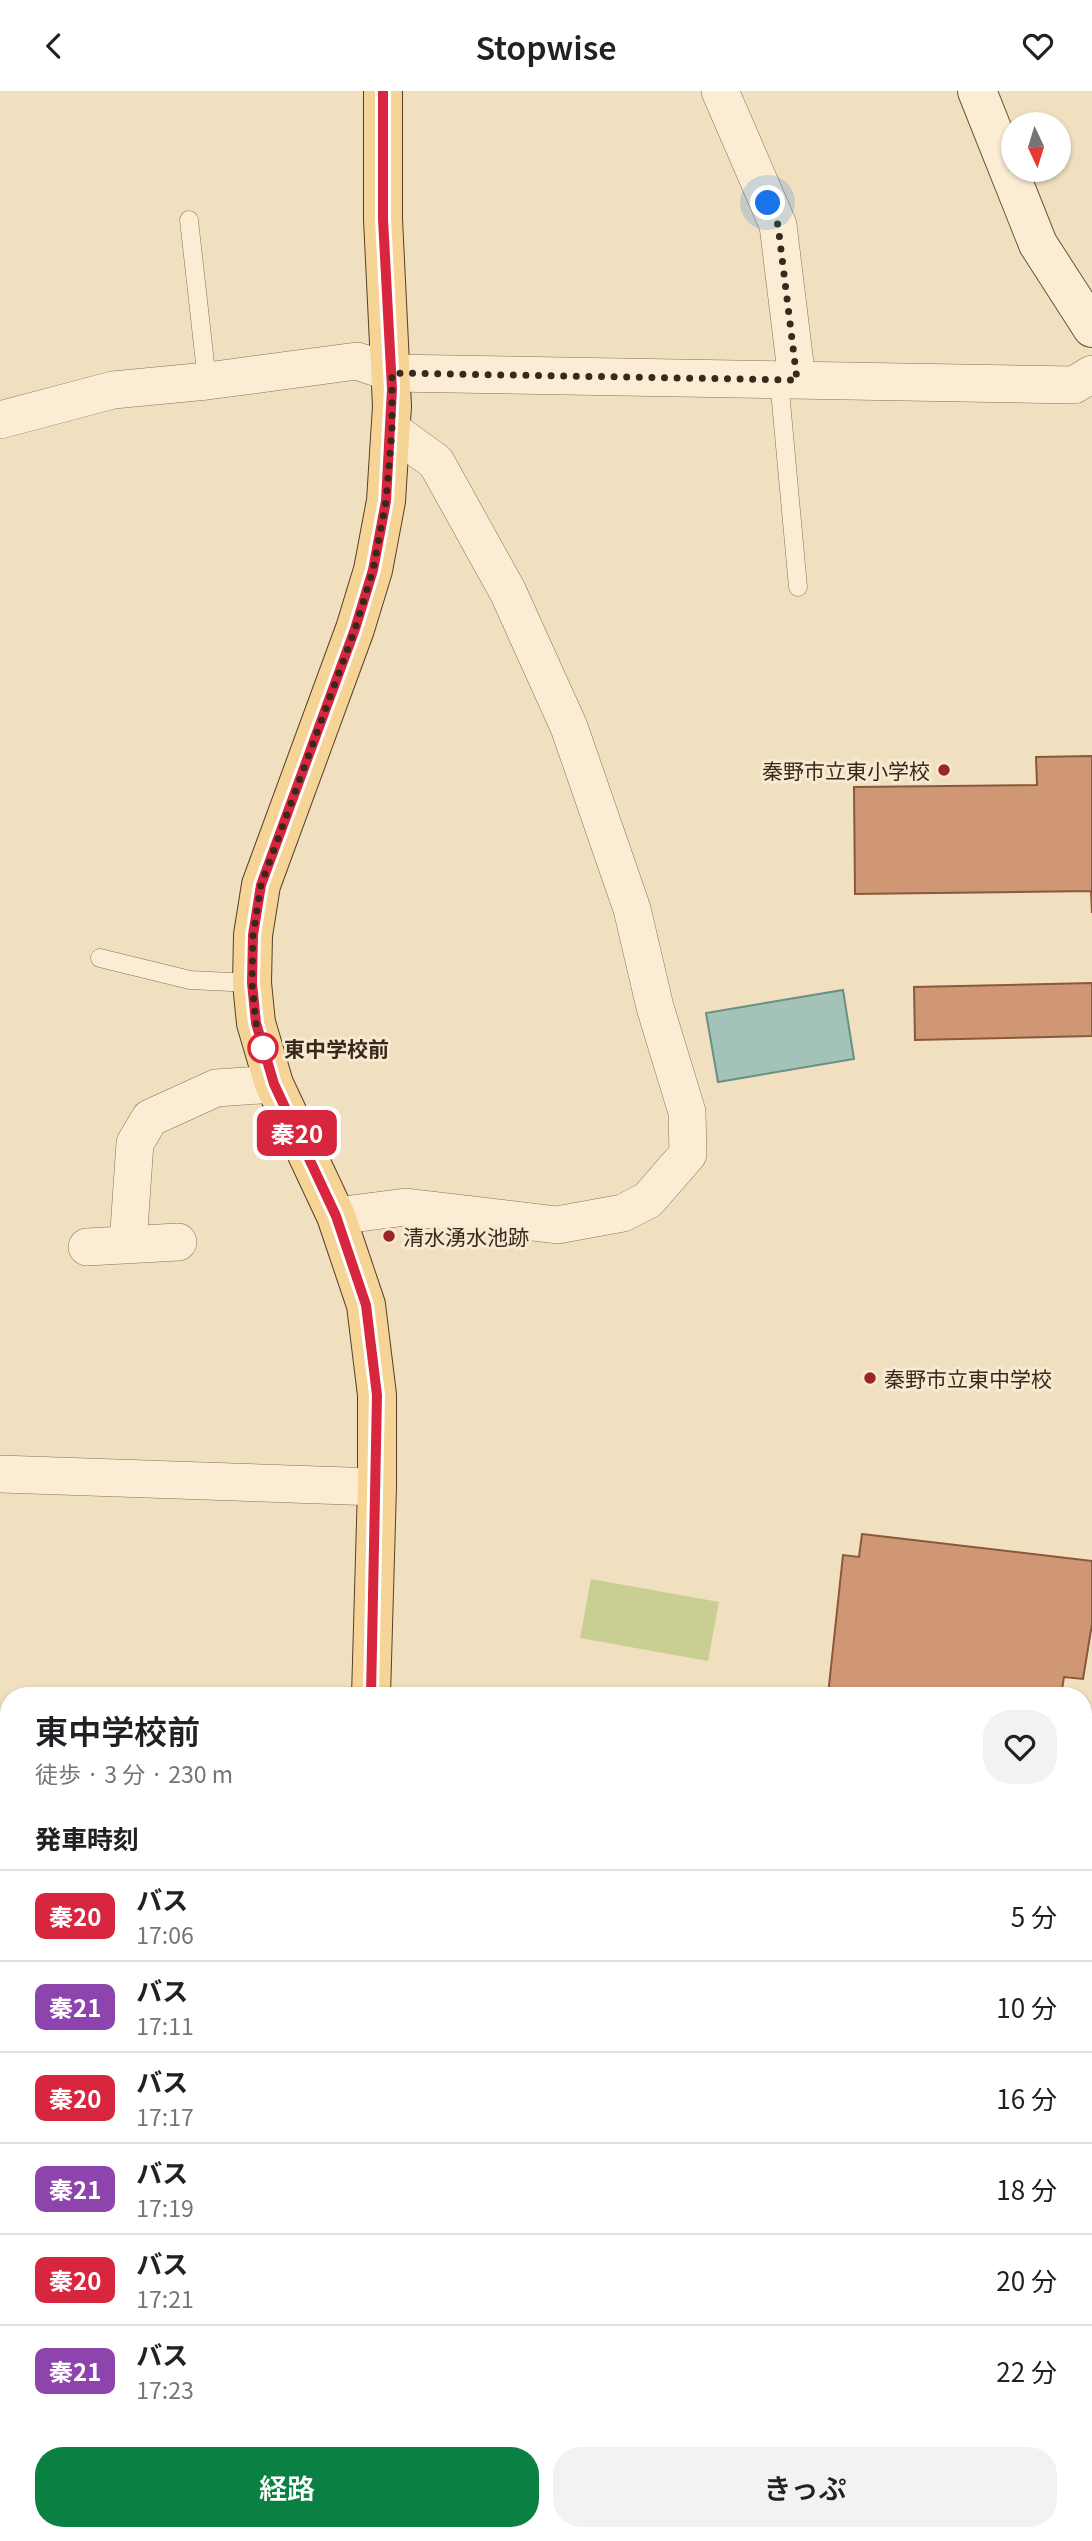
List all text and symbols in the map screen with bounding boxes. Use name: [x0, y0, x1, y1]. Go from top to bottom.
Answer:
text: Stopwise: [475, 23, 617, 69]
icon: back: [35, 27, 73, 65]
icon: heart: [1019, 27, 1057, 65]
north arrow: [1001, 112, 1071, 182]
map controls: [1001, 112, 1071, 182]
your location: [750, 185, 785, 220]
place label: 秦野市立東小学校: [762, 755, 930, 785]
marker: 秦野市立東小学校: [936, 762, 952, 778]
marker: 東中学校前: [248, 1033, 278, 1063]
place label: 東中学校前: [284, 1033, 389, 1063]
line badge: 秦20: [257, 1110, 337, 1156]
text: 秦20: [271, 1115, 323, 1150]
place label: 清水湧水池跡: [403, 1221, 529, 1251]
marker: 清水湧水池跡: [381, 1228, 397, 1244]
place label: 秦野市立東中学校: [884, 1363, 1052, 1393]
marker: 秦野市立東中学校: [862, 1370, 878, 1386]
text: 東中学校前: [35, 1706, 200, 1754]
button: heart: [983, 1710, 1057, 1784]
text: 徒歩 · 3 分 · 230 m: [35, 1756, 233, 1790]
text: 発車時刻: [35, 1819, 139, 1856]
text: バス: [136, 1880, 188, 1917]
text: 5 分: [1011, 1897, 1057, 1934]
text: 秦20: [49, 1898, 101, 1933]
text: 17:06: [136, 1917, 194, 1951]
text: バス: [136, 1971, 188, 2008]
text: 10 分: [996, 1988, 1057, 2025]
text: 秦21: [49, 1989, 101, 2024]
text: 17:11: [136, 2008, 194, 2042]
text: バス: [136, 2062, 188, 2099]
text: 16 分: [996, 2079, 1057, 2116]
text: 秦20: [49, 2080, 101, 2115]
text: 17:17: [136, 2099, 194, 2133]
text: バス: [136, 2153, 188, 2190]
text: 18 分: [996, 2170, 1057, 2207]
text: 秦21: [49, 2171, 101, 2206]
text: 17:19: [136, 2190, 194, 2224]
text: バス: [136, 2244, 188, 2281]
text: 20 分: [996, 2261, 1057, 2298]
text: 秦20: [49, 2262, 101, 2297]
text: 17:21: [136, 2281, 194, 2315]
text: バス: [136, 2335, 188, 2372]
text: 22 分: [996, 2352, 1057, 2389]
text: 秦21: [49, 2353, 101, 2388]
text: 17:23: [136, 2372, 194, 2406]
button: 経路: [35, 2447, 539, 2527]
button: きっぷ: [553, 2447, 1057, 2527]

